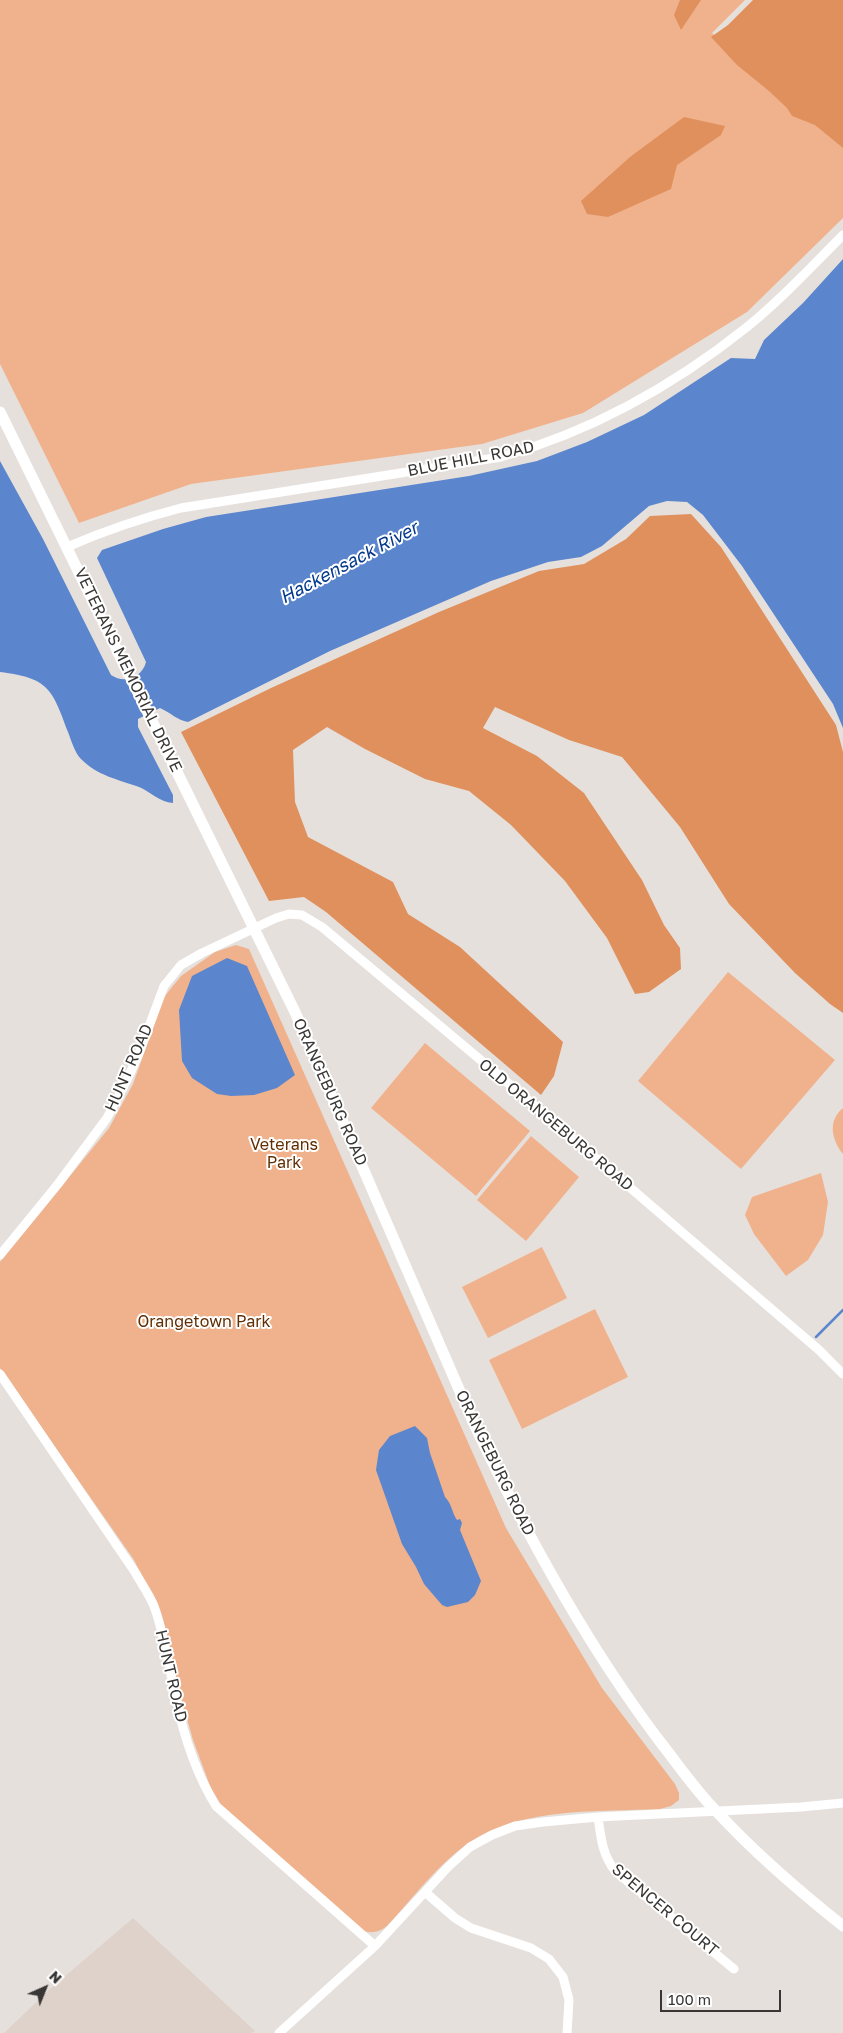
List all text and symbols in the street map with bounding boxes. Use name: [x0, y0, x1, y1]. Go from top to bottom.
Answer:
street label: BLUE HILL ROAD: [406, 437, 536, 481]
water label: Hackensack River: [276, 517, 422, 609]
street label: VETERANS MEMORIAL DRIVE: [70, 565, 186, 775]
street label: ORANGEBURG ROAD: [289, 1015, 371, 1169]
street label: HUNT ROAD: [101, 1021, 157, 1115]
street label: OLD ORANGEBURG ROAD: [475, 1055, 637, 1195]
park label: Veterans Park: [250, 1135, 318, 1173]
park label: Orangetown Park: [137, 1312, 271, 1332]
street label: ORANGEBURG ROAD: [451, 1387, 539, 1539]
street label: HUNT ROAD: [151, 1628, 191, 1724]
street label: SPENCER COURT: [608, 1860, 722, 1960]
north arrow: [20, 1963, 70, 2013]
text: N: [46, 1967, 65, 1987]
scale bar: [663, 1980, 784, 2012]
text: 100 m: [668, 1990, 711, 2008]

